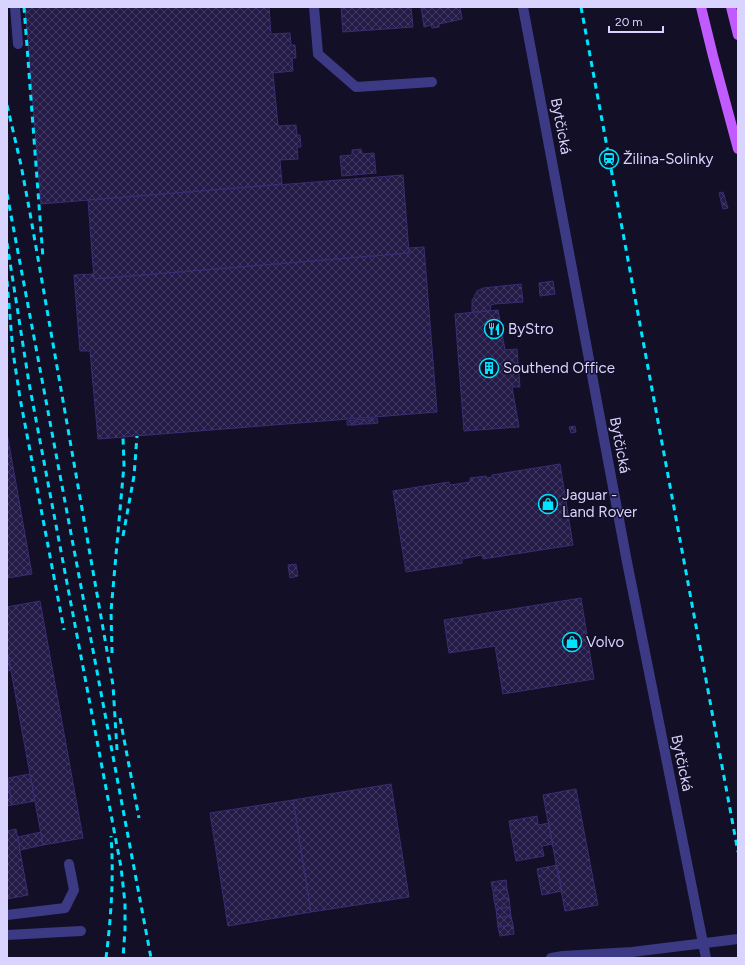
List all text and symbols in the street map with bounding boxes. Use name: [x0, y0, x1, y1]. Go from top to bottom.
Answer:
scale bar: [609, 8, 663, 34]
text: 20 m: [615, 15, 643, 29]
street label: Bytčická: [547, 96, 575, 156]
station icon: Žilina-Solinky: [598, 148, 620, 170]
place label: Žilina-Solinky: [623, 150, 713, 168]
restaurant icon: ByStro: [483, 318, 505, 340]
place label: ByStro: [508, 320, 554, 338]
building icon: Southend Office: [478, 357, 500, 379]
place label: Southend Office: [503, 359, 615, 377]
street label: Bytčická: [606, 415, 634, 475]
place label: Jaguar - Land Rover: [562, 486, 637, 521]
shop icon: Jaguar - Land Rover: [537, 493, 559, 515]
shop icon: Volvo: [561, 631, 583, 653]
place label: Volvo: [586, 633, 624, 651]
street label: Bytčická: [667, 733, 697, 793]

